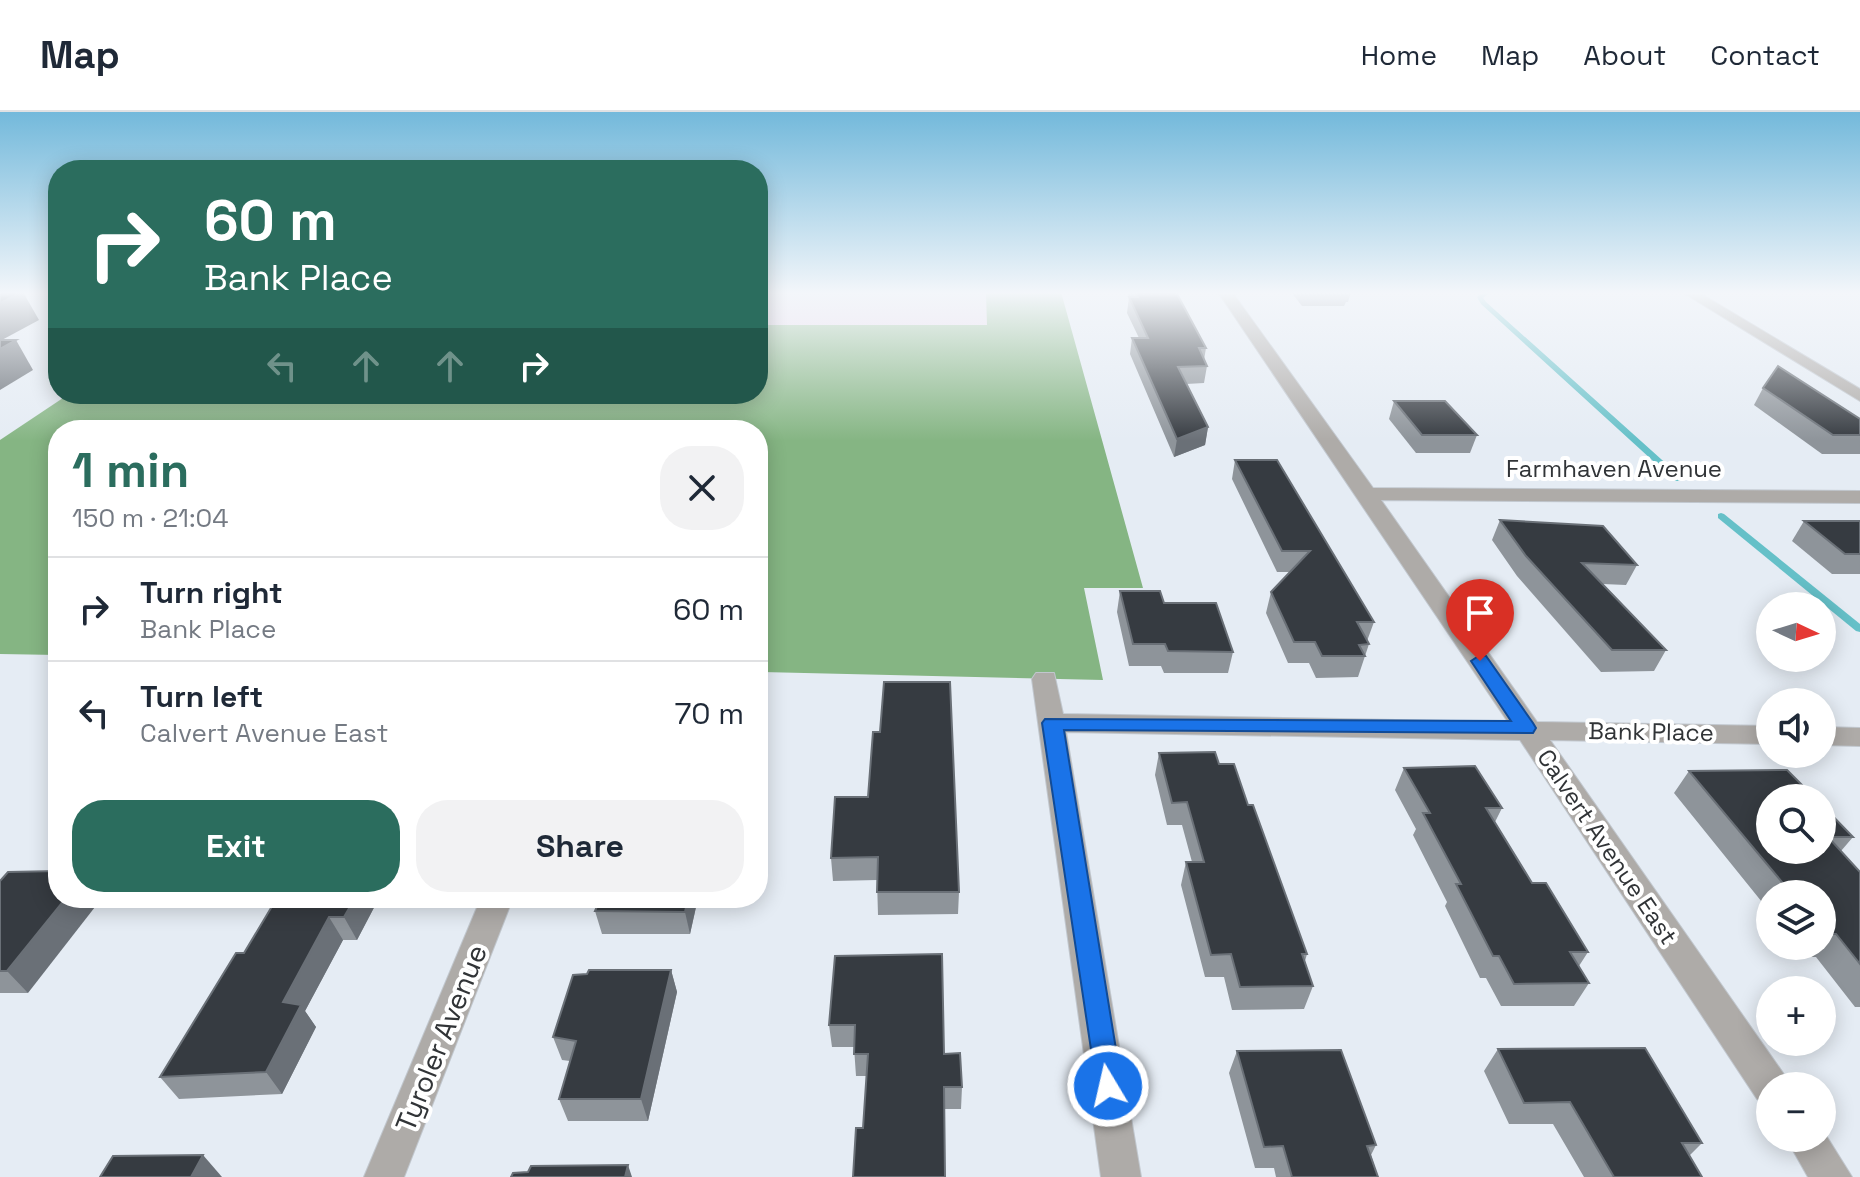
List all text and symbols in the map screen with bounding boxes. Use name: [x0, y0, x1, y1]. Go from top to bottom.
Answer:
text: Map: [40, 31, 120, 79]
text: Home: [1361, 37, 1437, 73]
text: Map: [1481, 37, 1539, 73]
text: About: [1583, 37, 1666, 73]
text: Contact: [1710, 37, 1820, 73]
text: 60 m: [204, 185, 337, 256]
icon: right: [72, 192, 176, 296]
text: Bank Place: [204, 255, 393, 301]
icon: left: [260, 344, 304, 388]
icon: ahead: [344, 344, 388, 388]
icon: ahead: [428, 344, 472, 388]
icon: right: [512, 344, 556, 388]
text: 1 min: [72, 440, 189, 501]
button: close: [660, 446, 744, 530]
street label: Farmhaven Avenue: [1506, 453, 1722, 484]
text: 150 m · 21:04: [72, 501, 228, 535]
text: Turn right: [140, 573, 283, 612]
pin: [1446, 579, 1514, 661]
icon: right: [72, 587, 116, 631]
text: 60 m: [673, 590, 744, 629]
icon: arrive: [1458, 591, 1502, 635]
north arrow: [1756, 592, 1836, 672]
map controls: [1756, 592, 1836, 1152]
text: Bank Place: [140, 612, 276, 646]
text: Turn left: [140, 677, 263, 716]
button: sound: [1756, 688, 1836, 768]
icon: left: [72, 691, 116, 735]
text: 70 m: [675, 694, 744, 733]
street label: Bank Place: [1588, 715, 1714, 748]
text: Calvert Avenue East: [140, 716, 388, 750]
street label: Calvert Avenue East: [1530, 743, 1684, 950]
button: search: [1756, 784, 1836, 864]
button: Exit: [72, 800, 400, 892]
button: Share: [416, 800, 744, 892]
button: layers: [1756, 880, 1836, 960]
street label: Tyroler Avenue: [387, 939, 495, 1137]
button: +: [1756, 976, 1836, 1056]
position arrow: [1066, 1044, 1150, 1128]
button: −: [1756, 1072, 1836, 1152]

